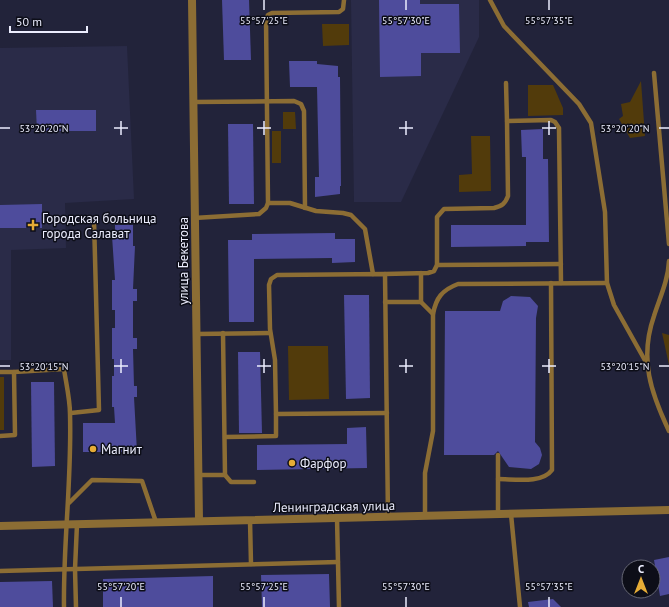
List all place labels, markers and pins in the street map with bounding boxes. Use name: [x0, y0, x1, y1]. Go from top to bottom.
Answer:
place label: Городская больница города Салават: [42, 210, 157, 242]
marker: Городская больница города Салават: [27, 219, 39, 231]
place label: Магнит: [101, 441, 143, 458]
marker: Магнит: [88, 444, 98, 454]
place label: Фарфор: [300, 455, 346, 472]
marker: Фарфор: [287, 458, 297, 468]

